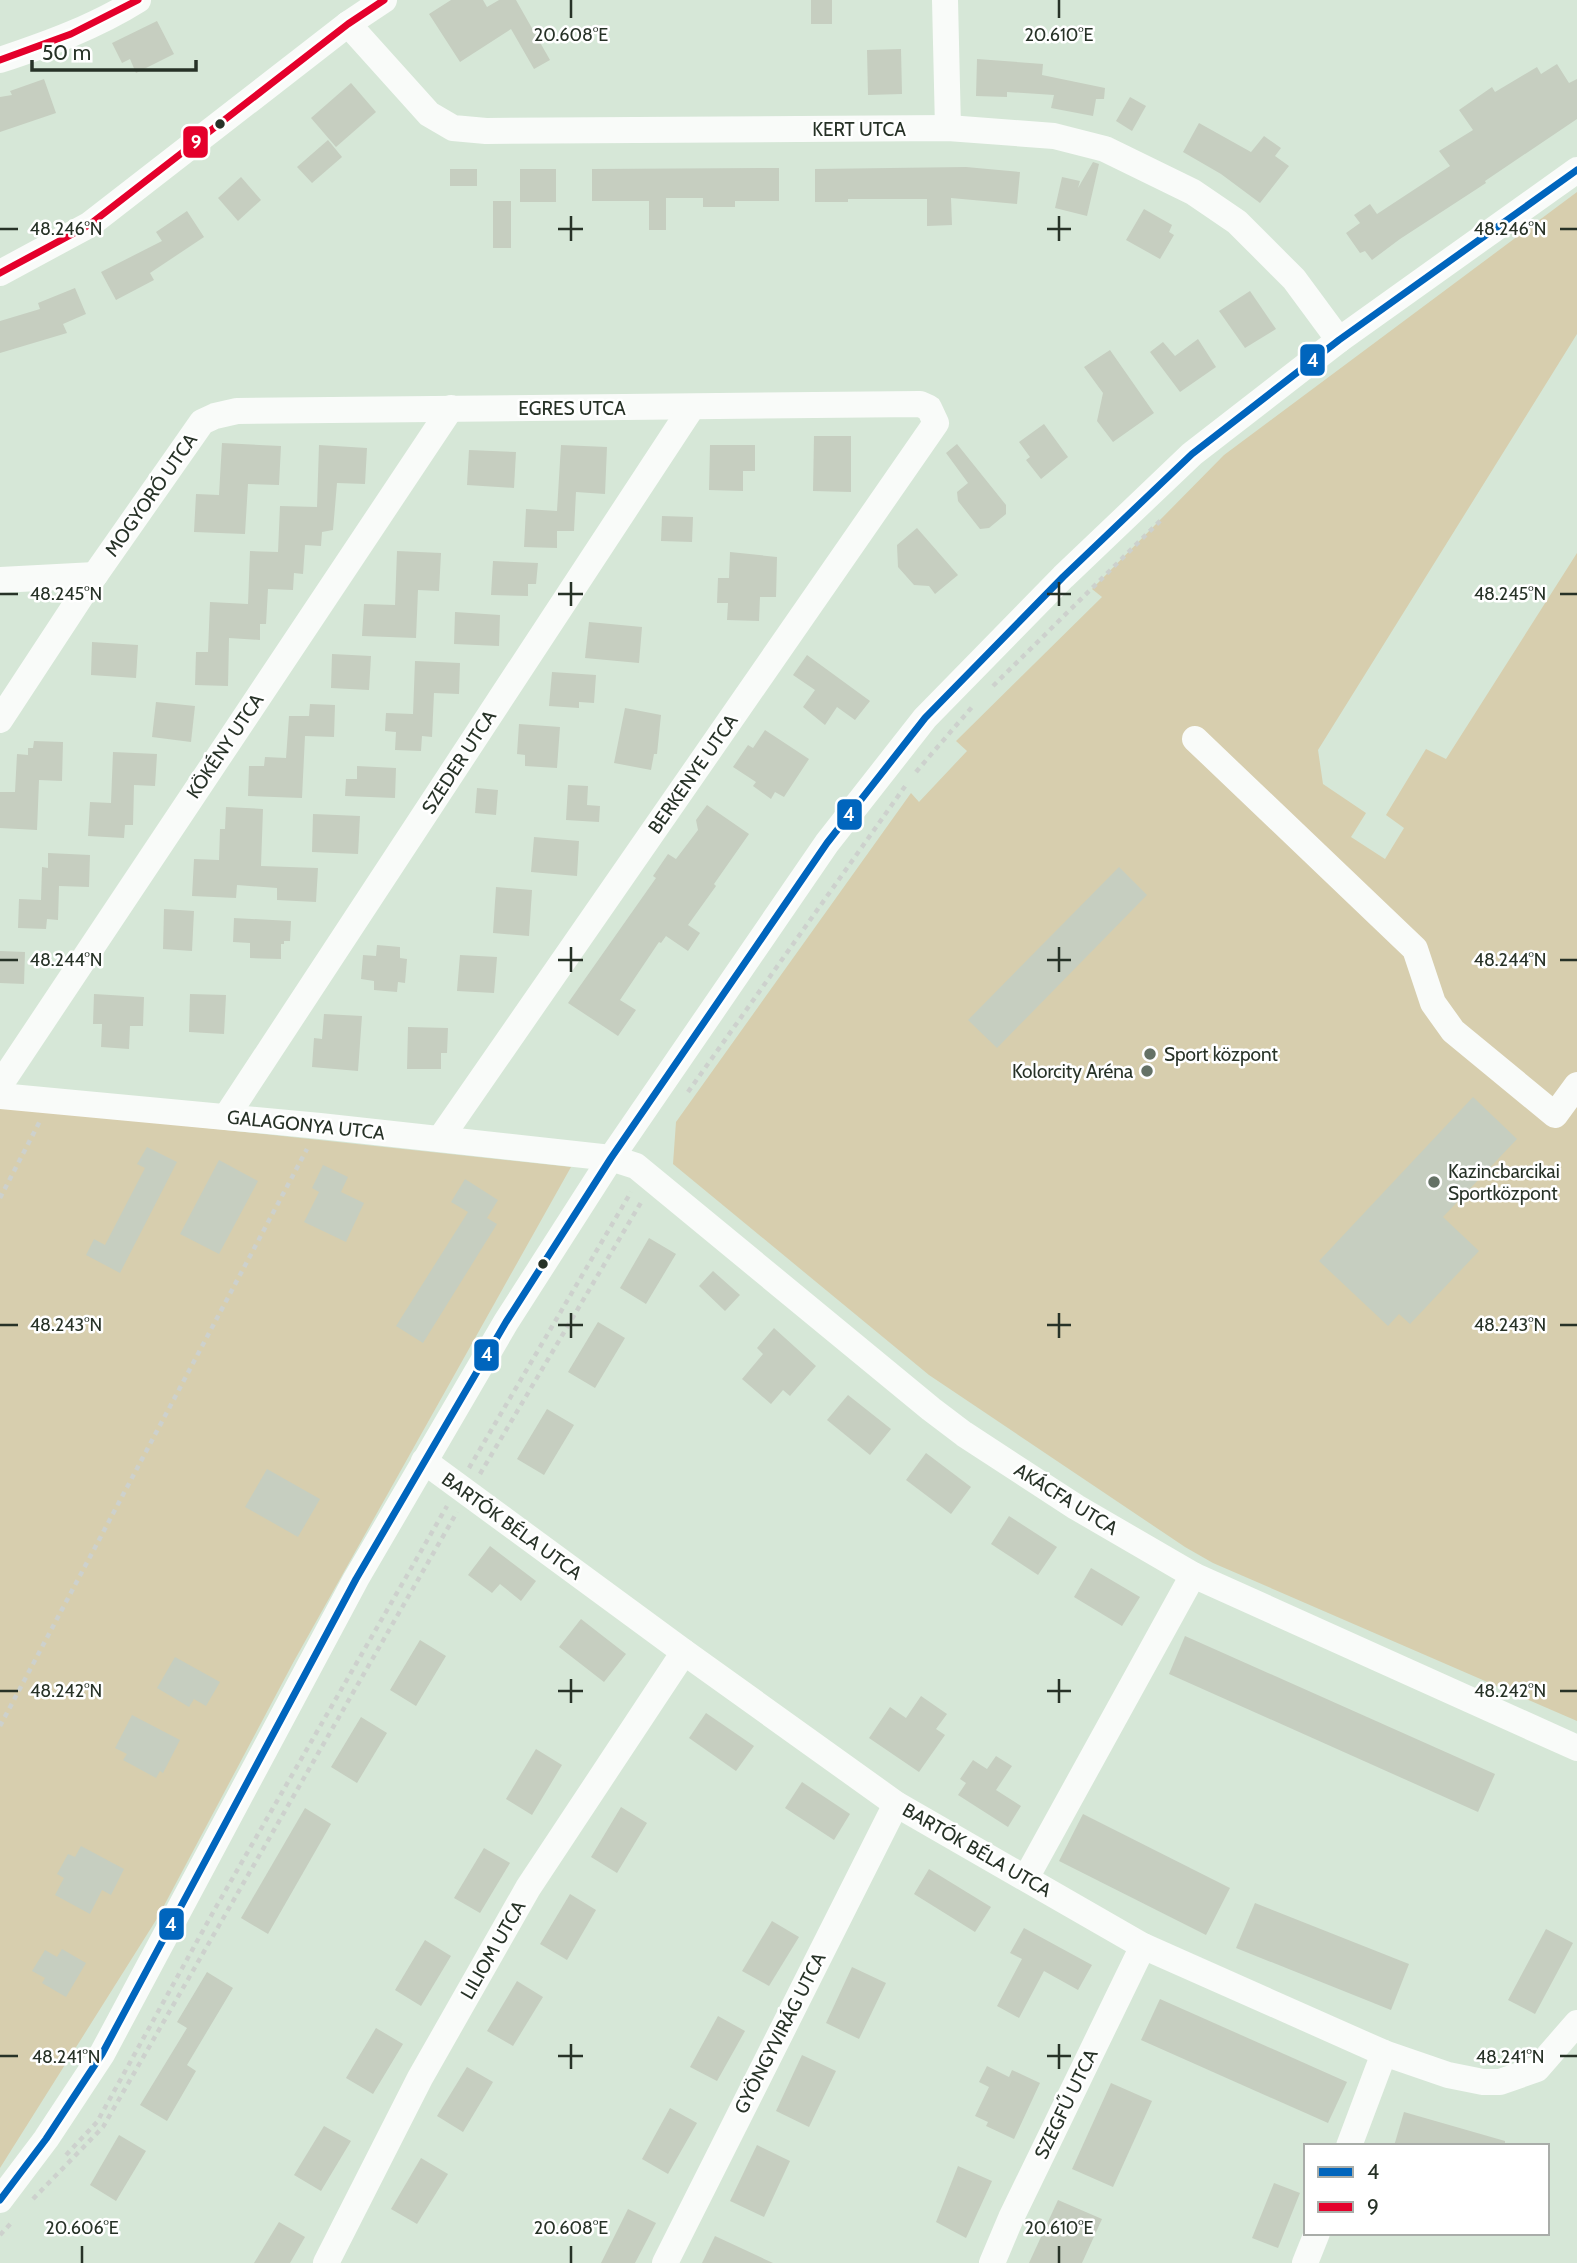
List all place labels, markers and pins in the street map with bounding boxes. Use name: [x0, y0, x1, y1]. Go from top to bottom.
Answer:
unlabelled marker: [213, 117, 227, 131]
place label: Sport központ: [1164, 1043, 1279, 1066]
marker: Sport központ: [1142, 1046, 1158, 1062]
place label: Kolorcity Aréna: [1012, 1060, 1133, 1083]
marker: Kolorcity Aréna: [1139, 1063, 1155, 1079]
place label: Kazincbarcikai Sportközpont: [1448, 1160, 1560, 1205]
marker: Kazincbarcikai Sportközpont: [1426, 1174, 1442, 1190]
unlabelled marker: [536, 1257, 550, 1271]

